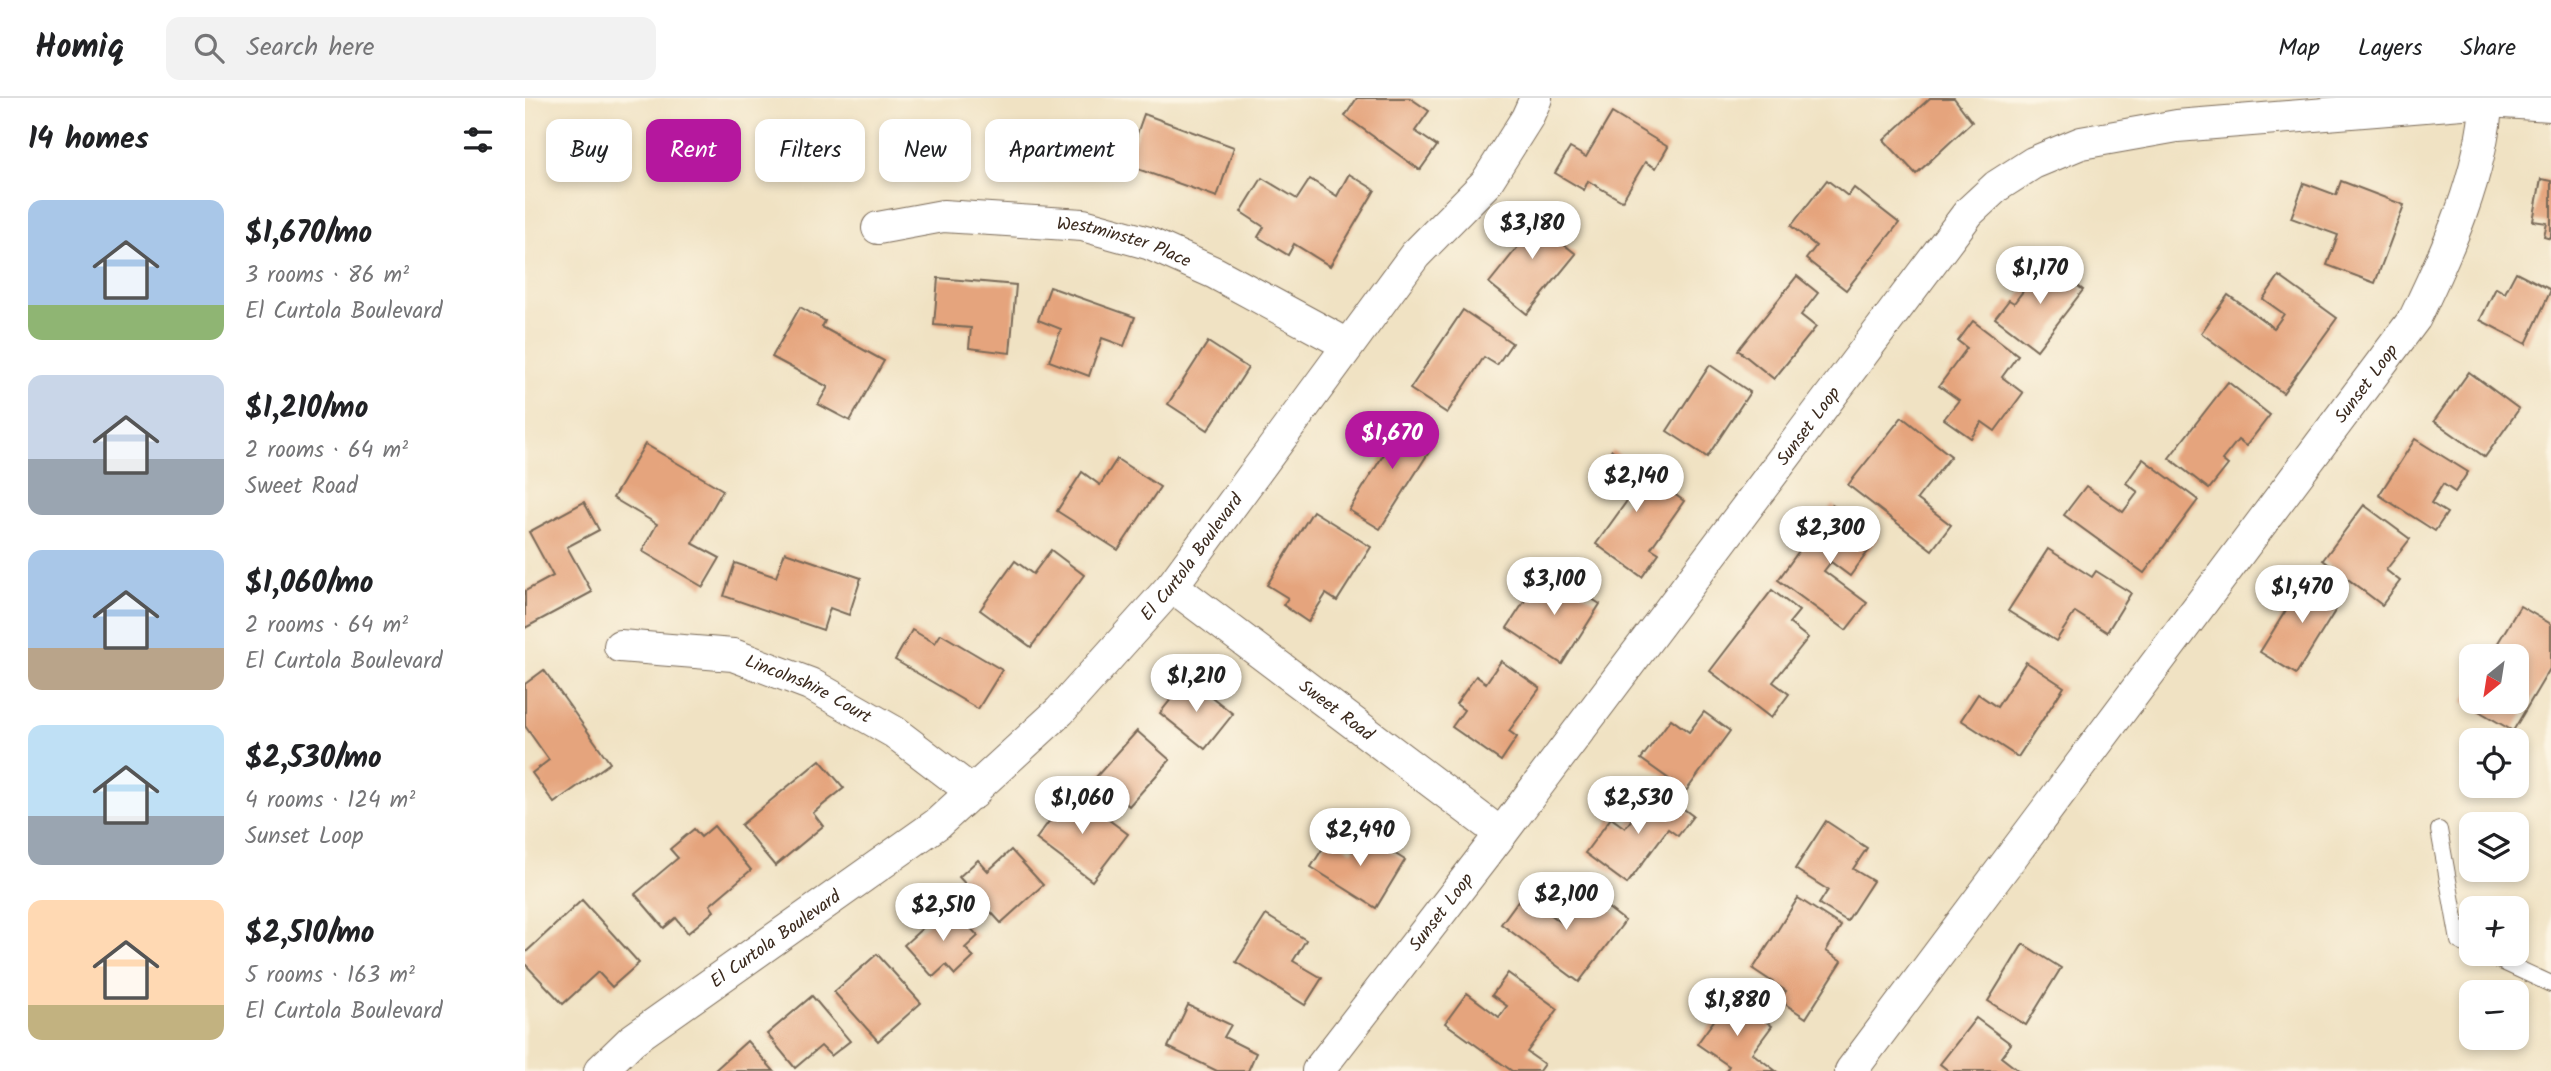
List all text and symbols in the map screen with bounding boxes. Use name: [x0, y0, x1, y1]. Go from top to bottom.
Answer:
search box: [166, 17, 656, 80]
text: Homiq: [35, 22, 124, 75]
text: Search here: [246, 27, 374, 69]
icon: search: [190, 29, 228, 67]
text: Map: [2278, 29, 2320, 68]
text: Layers: [2358, 29, 2422, 68]
text: Share: [2460, 29, 2516, 68]
text: 14 homes: [28, 116, 149, 164]
chip: Buy: [546, 119, 632, 182]
chip: Rent: [646, 119, 741, 182]
chip: Filters: [755, 119, 865, 182]
chip: New: [879, 119, 971, 182]
chip: Apartment: [985, 119, 1139, 182]
icon: filters: [459, 121, 497, 159]
pin: $3,180: [1475, 202, 1589, 261]
text: $3,180: [1500, 206, 1564, 242]
text: $1,670/mo: [245, 210, 372, 258]
street label: Westminster Place: [1056, 210, 1195, 276]
icon: home: [84, 228, 168, 312]
pin: $1,170: [1983, 246, 2097, 306]
text: $1,170: [2012, 251, 2068, 287]
text: 3 rooms · 86 m²: [245, 258, 409, 294]
text: El Curtola Boulevard: [245, 294, 442, 330]
street label: Sunset Loop: [2328, 338, 2407, 430]
street label: Sunset Loop: [1770, 381, 1849, 473]
text: $1,210/mo: [245, 385, 368, 433]
icon: home: [84, 403, 168, 487]
pin: $1,670: [1335, 412, 1449, 471]
text: $1,670: [1361, 416, 1423, 452]
text: 2 rooms · 64 m²: [245, 433, 408, 469]
pin: $2,140: [1579, 454, 1693, 514]
text: $2,140: [1604, 459, 1668, 495]
text: Sweet Road: [245, 469, 358, 505]
street label: El Curtola Boulevard: [1134, 487, 1252, 628]
pin: $2,300: [1773, 506, 1887, 566]
text: $2,300: [1795, 511, 1865, 547]
pin: $3,100: [1497, 558, 1611, 617]
text: $1,060/mo: [245, 560, 373, 608]
text: $3,100: [1523, 562, 1585, 598]
pin: $1,470: [2245, 566, 2359, 625]
text: $1,470: [2271, 570, 2333, 606]
icon: home: [84, 578, 168, 662]
text: 2 rooms · 64 m²: [245, 608, 408, 644]
text: El Curtola Boulevard: [245, 644, 442, 680]
north arrow: [2459, 644, 2529, 714]
map controls: [2459, 644, 2529, 1050]
street label: Lincolnshire Court: [740, 648, 877, 733]
pin: $1,210: [1139, 654, 1253, 714]
text: $1,210: [1167, 659, 1225, 695]
street label: Sweet Road: [1292, 673, 1380, 750]
button: locate: [2459, 728, 2529, 798]
text: $2,530/mo: [245, 735, 382, 783]
icon: home: [84, 753, 168, 837]
pin: $1,060: [1025, 776, 1139, 836]
pin: $2,530: [1581, 776, 1695, 836]
text: $1,060: [1051, 781, 1113, 817]
text: $2,530: [1603, 781, 1673, 817]
text: 4 rooms · 124 m²: [245, 783, 415, 819]
pin: $2,490: [1303, 808, 1417, 868]
button: layers: [2459, 812, 2529, 882]
text: $2,490: [1325, 813, 1395, 849]
text: Sunset Loop: [245, 819, 363, 855]
street label: Sunset Loop: [1402, 867, 1482, 958]
pin: $2,100: [1509, 872, 1623, 932]
text: $2,100: [1534, 877, 1598, 913]
street label: El Curtola Boulevard: [705, 883, 848, 996]
pin: $2,510: [886, 884, 1000, 943]
text: $2,510: [911, 888, 975, 924]
button: +: [2459, 896, 2529, 966]
text: $2,510/mo: [245, 910, 374, 958]
icon: home: [84, 928, 168, 1012]
text: 5 rooms · 163 m²: [245, 958, 415, 994]
pin: $1,880: [1680, 978, 1794, 1038]
button: −: [2459, 980, 2529, 1050]
text: $1,880: [1704, 983, 1770, 1019]
text: El Curtola Boulevard: [245, 994, 442, 1030]

